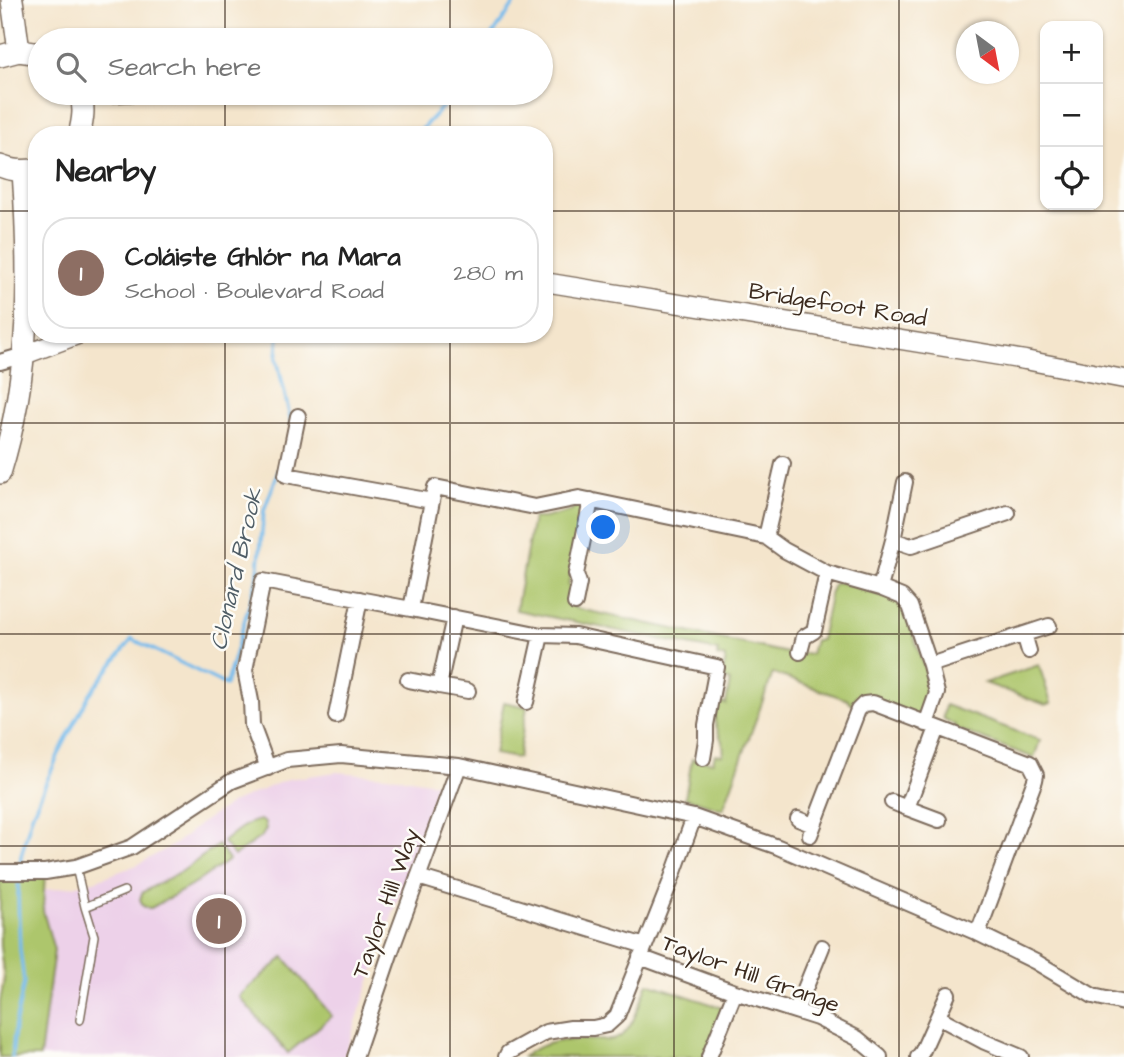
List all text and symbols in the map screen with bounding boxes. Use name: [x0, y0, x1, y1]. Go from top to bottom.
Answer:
north arrow: [956, 21, 1019, 84]
map controls: [1040, 21, 1103, 210]
button: +: [1040, 21, 1103, 84]
search box: [28, 28, 553, 105]
icon: search: [52, 48, 90, 86]
text: Search here: [108, 49, 261, 85]
button: −: [1040, 84, 1103, 147]
button: locate: [1040, 147, 1103, 210]
text: Nearby: [56, 151, 156, 193]
text: Coláiste Ghlór na Mara: [125, 239, 401, 275]
text: 1: [80, 257, 82, 289]
text: 280 m: [453, 257, 523, 289]
text: School · Boulevard Road: [125, 275, 384, 307]
street label: Bridgefoot Road: [747, 275, 929, 336]
water label: Clonard Brook: [202, 483, 272, 654]
your location: [586, 510, 620, 544]
street label: Taylor Hill Way: [344, 824, 429, 983]
pin: 1: [196, 895, 242, 947]
street label: Taylor Hill Grange: [657, 927, 844, 1022]

